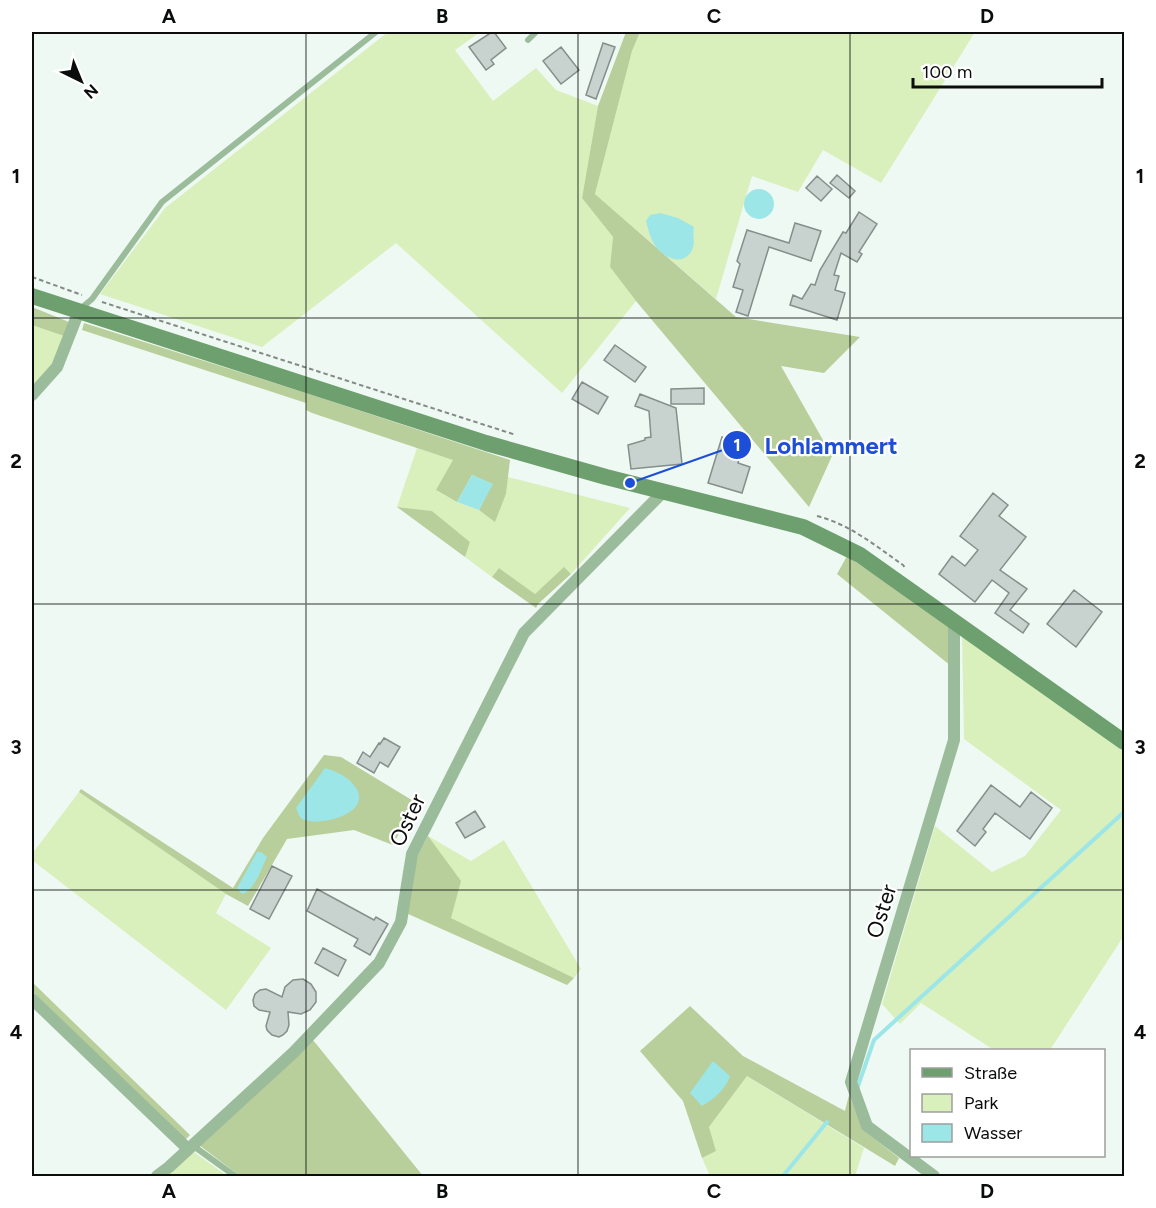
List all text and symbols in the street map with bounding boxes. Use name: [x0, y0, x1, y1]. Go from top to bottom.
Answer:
text: A: [162, 4, 177, 28]
text: B: [436, 4, 448, 28]
text: C: [707, 4, 721, 28]
text: D: [980, 4, 994, 28]
north arrow: [51, 51, 111, 111]
scale bar: [913, 51, 1102, 89]
text: 100 m: [922, 61, 972, 83]
text: N: [80, 80, 102, 103]
text: 1: [12, 164, 20, 188]
text: 1: [1136, 164, 1144, 188]
callout: Lohlammert: [722, 424, 910, 466]
text: Lohlammert: [764, 431, 898, 460]
text: 1: [733, 434, 741, 456]
text: 2: [10, 449, 22, 473]
text: 2: [1134, 449, 1146, 473]
text: 3: [10, 735, 22, 759]
text: 3: [1134, 735, 1146, 759]
street label: Oster: [384, 789, 432, 851]
street label: Oster: [861, 880, 903, 941]
text: 4: [10, 1020, 23, 1044]
text: 4: [1134, 1020, 1147, 1044]
legend: [910, 1049, 1105, 1157]
text: Straße: [964, 1062, 1017, 1084]
text: Park: [964, 1092, 999, 1114]
text: Wasser: [964, 1122, 1022, 1144]
text: A: [162, 1179, 177, 1203]
text: B: [436, 1179, 448, 1203]
text: C: [707, 1179, 721, 1203]
text: D: [980, 1179, 994, 1203]

